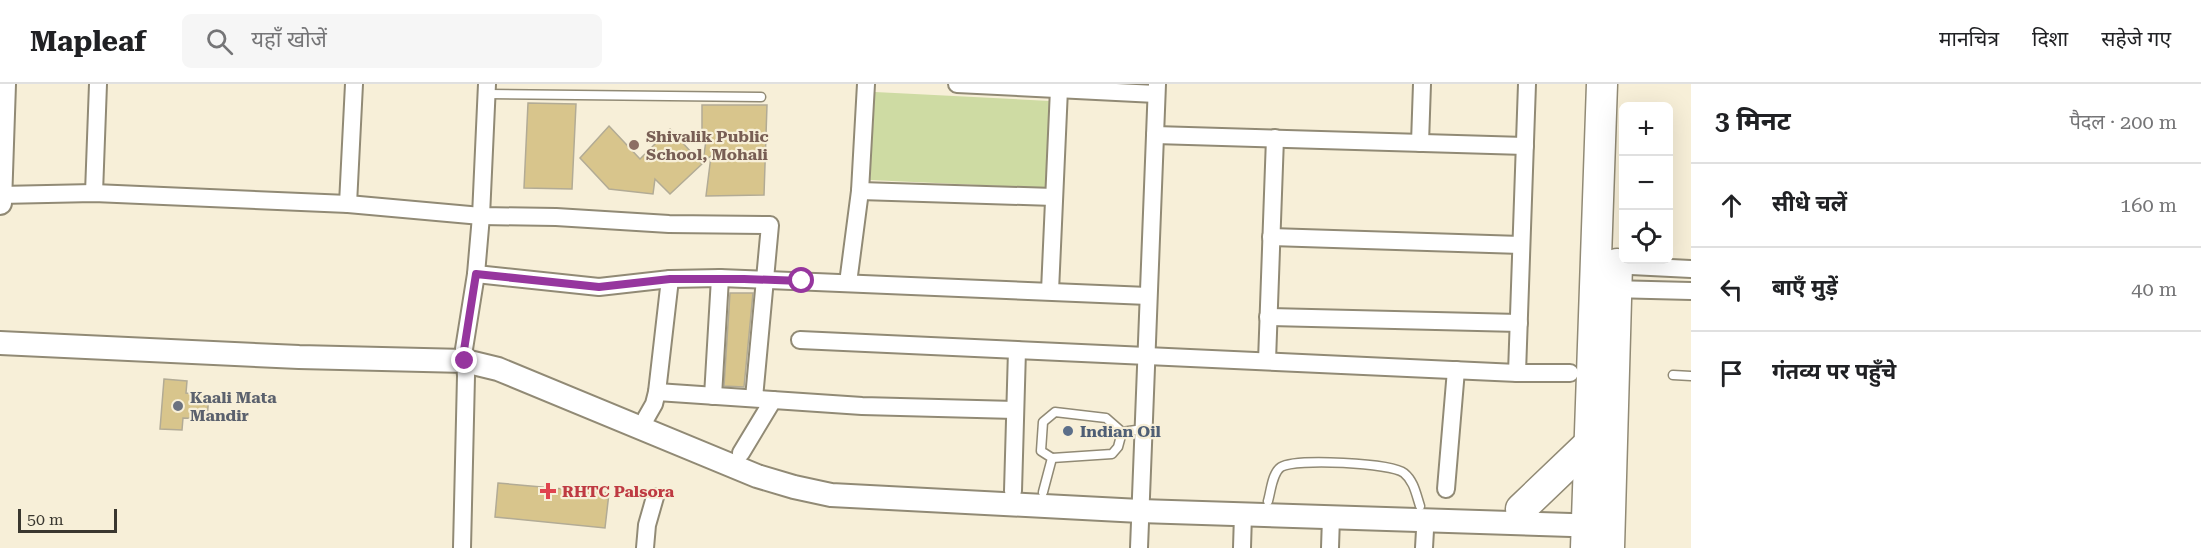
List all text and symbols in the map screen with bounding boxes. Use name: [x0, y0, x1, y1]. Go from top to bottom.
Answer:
search box: [182, 14, 602, 68]
text: Mapleaf: [30, 25, 146, 58]
icon: search: [203, 25, 236, 58]
text: यहाँ खोजें: [251, 27, 327, 52]
text: मानचित्र: [1939, 27, 1999, 51]
text: दिशा: [2032, 27, 2068, 51]
text: सहेजे गए: [2101, 27, 2171, 51]
map controls: [1619, 102, 1673, 264]
button: +: [1619, 102, 1673, 156]
text: 3 मिनट: [1715, 106, 1791, 136]
text: पैदल · 200 m: [2069, 110, 2177, 134]
place label: Shivalik Public School, Mohali: [646, 127, 769, 164]
marker: Shivalik Public School, Mohali: [627, 138, 641, 152]
button: −: [1619, 156, 1673, 210]
icon: ahead: [1715, 189, 1748, 222]
text: सीधे चलें: [1772, 191, 1847, 216]
text: 160 m: [2120, 193, 2177, 217]
button: locate: [1619, 210, 1673, 264]
route start: [788, 267, 814, 293]
icon: left: [1715, 273, 1748, 306]
text: बाएँ मुड़ें: [1772, 275, 1838, 300]
text: 40 m: [2131, 277, 2177, 301]
route end: [451, 347, 477, 373]
icon: arrive: [1715, 357, 1748, 390]
text: गंतव्य पर पहुँचे: [1772, 359, 1896, 384]
place label: Kaali Mata Mandir: [190, 388, 277, 425]
marker: Kaali Mata Mandir: [171, 399, 185, 413]
place label: Indian Oil: [1080, 422, 1161, 441]
marker: Indian Oil: [1061, 424, 1075, 438]
marker: RHTC Palsora: [539, 482, 557, 500]
place label: RHTC Palsora: [562, 482, 675, 501]
scale bar: [18, 506, 117, 534]
text: 50 m: [27, 510, 64, 529]

